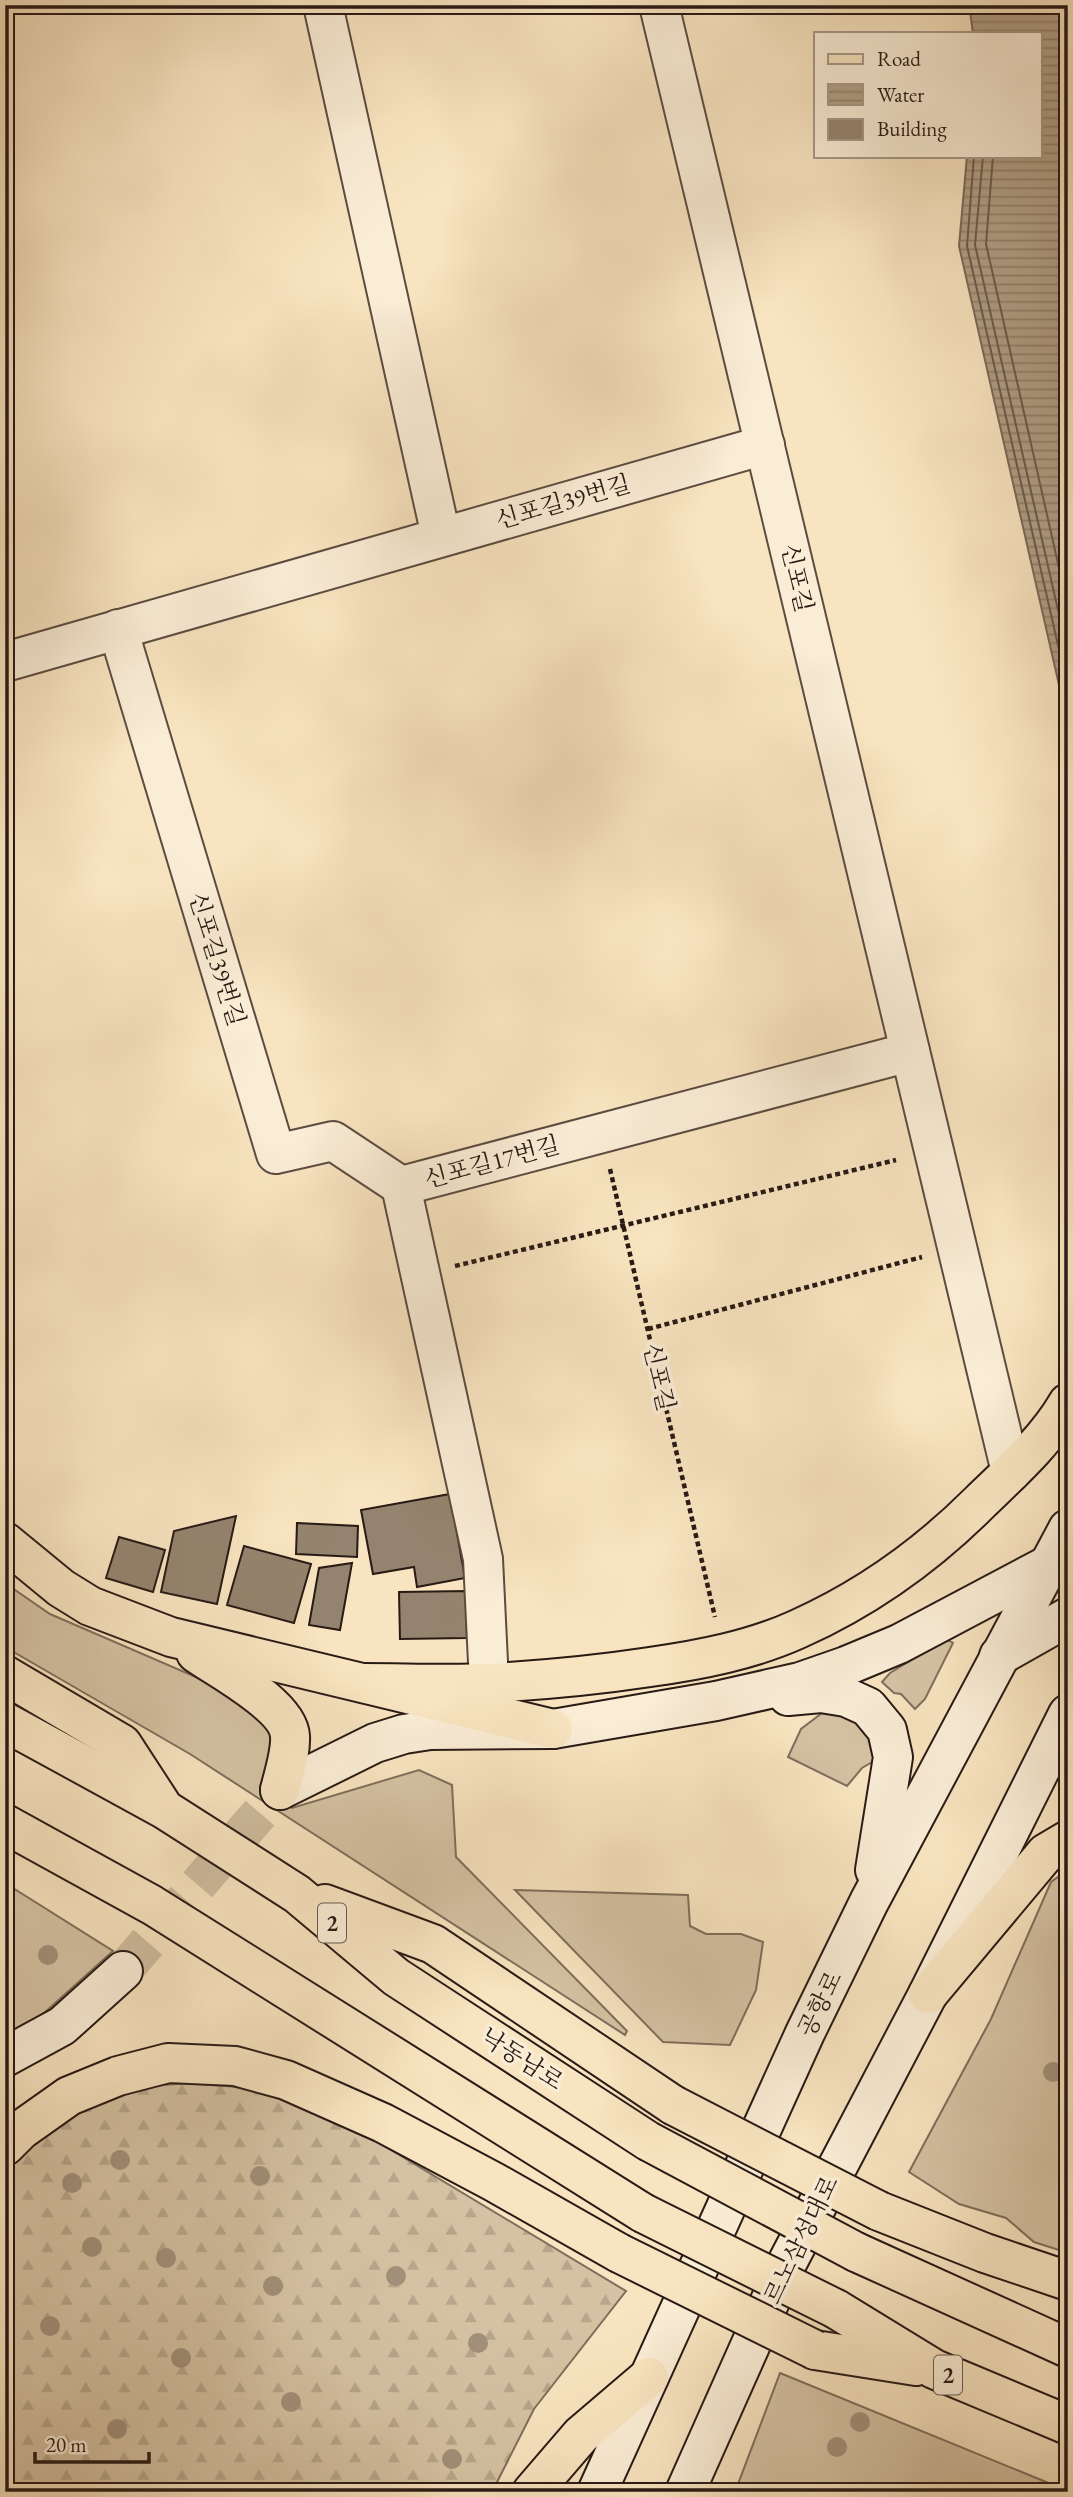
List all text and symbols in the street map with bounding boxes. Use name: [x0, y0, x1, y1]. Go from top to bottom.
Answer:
legend: [814, 32, 1042, 158]
text: Road: [877, 45, 921, 72]
text: Water: [877, 81, 924, 108]
text: Building: [877, 115, 947, 142]
street label: 신포길39번길: [492, 467, 634, 536]
street label: 신포길: [775, 541, 820, 615]
street label: 신포길39번길: [182, 888, 253, 1030]
street label: 신포길17번길: [421, 1129, 563, 1194]
street label: 신포길: [637, 1340, 682, 1414]
road number: 2: [318, 1904, 346, 1942]
street label: 공항로: [790, 1966, 849, 2042]
street label: 낙동남로: [475, 2020, 570, 2097]
street label: 르노삼성대로: [756, 2170, 845, 2309]
road number: 2: [934, 2356, 962, 2394]
scale bar: [35, 2420, 149, 2464]
text: 20 m: [46, 2431, 87, 2458]

